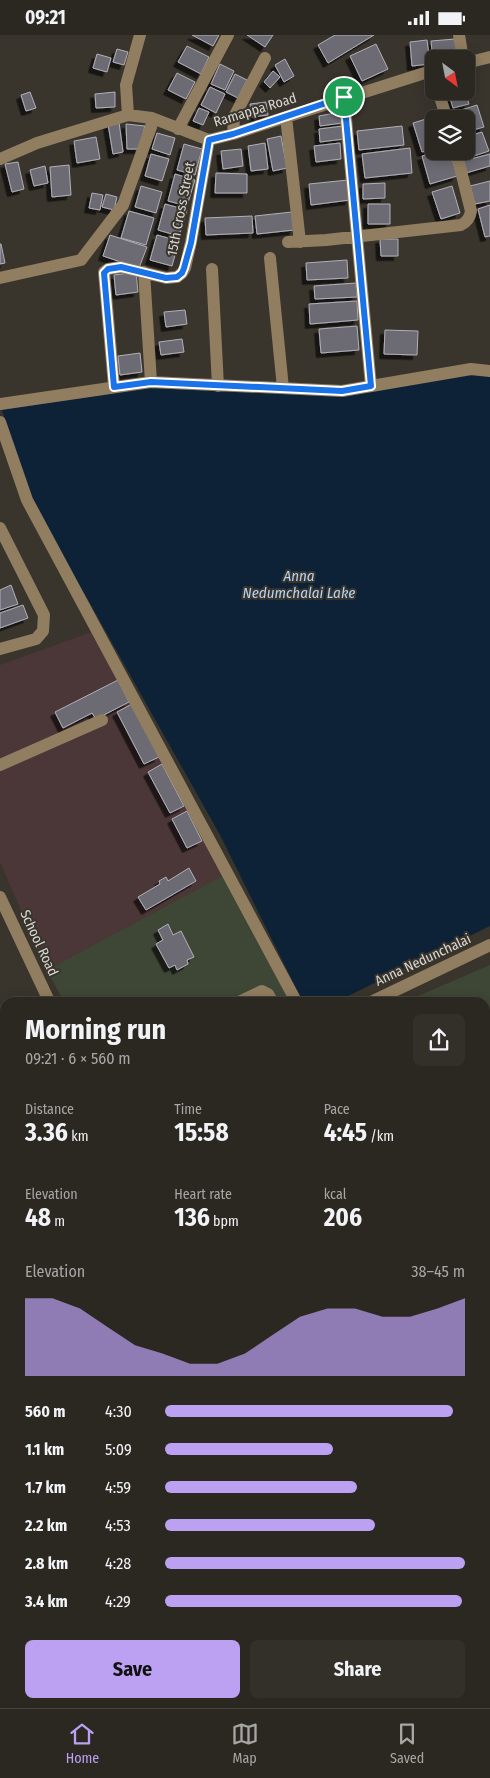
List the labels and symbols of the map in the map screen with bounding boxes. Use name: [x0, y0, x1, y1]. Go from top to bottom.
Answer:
north arrow: [425, 50, 475, 100]
pin: [323, 76, 365, 118]
street label: Ramappa Road: [211, 89, 299, 131]
street label: 15th Cross Street: [164, 160, 199, 257]
water label: Anna Nedumchalai Lake: [243, 567, 355, 602]
street label: School Road: [16, 907, 62, 979]
street label: Anna Nedunchalai: [372, 930, 474, 990]

